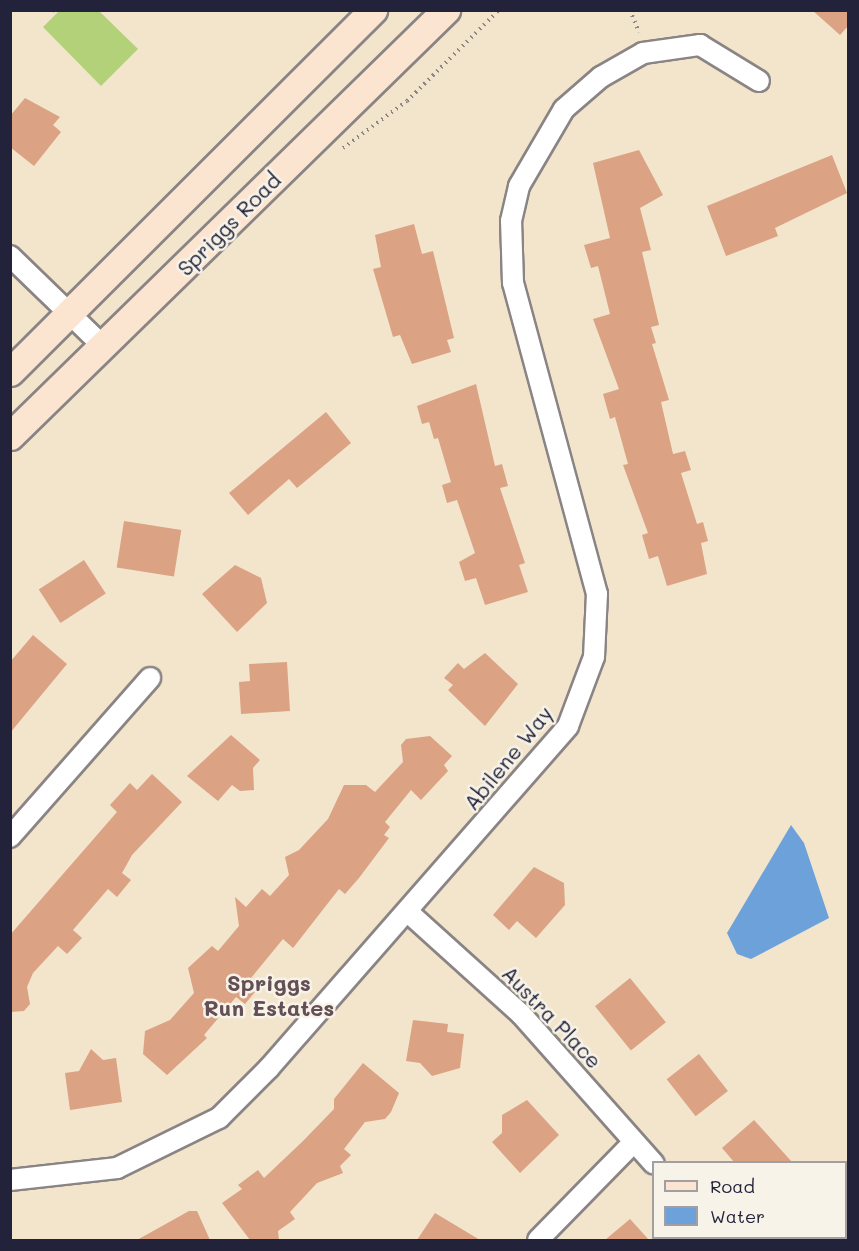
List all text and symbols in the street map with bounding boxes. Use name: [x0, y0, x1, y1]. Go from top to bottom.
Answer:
street label: Spriggs Road: [172, 167, 286, 281]
street label: Abilene Way: [458, 701, 558, 815]
street label: Austra Place: [497, 961, 607, 1073]
district label: Spriggs Run Estates: [204, 969, 334, 1020]
legend: [652, 1161, 847, 1239]
text: Road: [710, 1174, 755, 1198]
text: Water: [710, 1204, 765, 1228]

